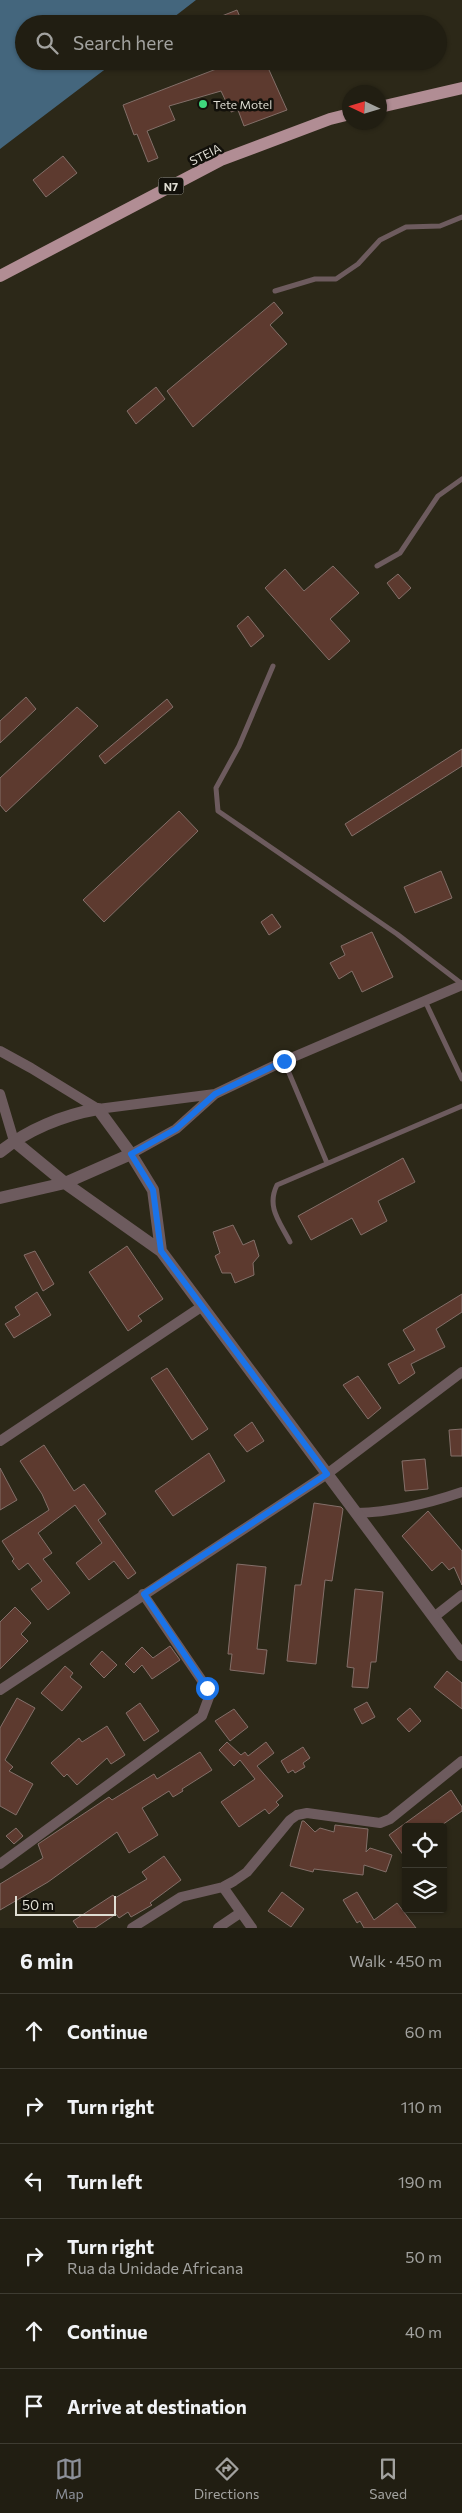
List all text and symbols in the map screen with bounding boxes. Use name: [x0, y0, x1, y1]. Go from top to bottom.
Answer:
search box: [15, 15, 447, 70]
icon: search: [33, 29, 61, 57]
text: Search here: [73, 31, 173, 54]
north arrow: [342, 85, 387, 130]
place label: Tete Motel: [213, 97, 272, 111]
marker: Tete Motel: [197, 98, 209, 110]
street label: STEIA: [187, 140, 223, 168]
road number: N7: [158, 178, 184, 195]
route end: [273, 1050, 296, 1073]
route start: [196, 1677, 219, 1700]
map controls: [402, 1823, 447, 1913]
button: locate: [402, 1823, 447, 1868]
button: layers: [402, 1868, 447, 1913]
scale bar: [15, 1893, 116, 1916]
text: 50 m: [22, 1896, 54, 1913]
text: 6 min: [20, 1948, 73, 1973]
text: Walk · 450 m: [349, 1951, 442, 1970]
icon: ahead: [20, 2017, 48, 2045]
text: Continue: [67, 2020, 147, 2043]
text: 60 m: [405, 2022, 442, 2041]
icon: right: [20, 2092, 48, 2120]
text: Turn right: [67, 2095, 154, 2118]
text: 110 m: [401, 2097, 442, 2116]
icon: left: [20, 2167, 48, 2195]
text: Turn left: [67, 2170, 142, 2193]
text: 190 m: [398, 2172, 442, 2191]
text: Turn right: [67, 2235, 154, 2258]
icon: right: [20, 2242, 48, 2270]
text: 50 m: [405, 2247, 442, 2266]
text: Rua da Unidade Africana: [67, 2258, 243, 2277]
icon: ahead: [20, 2317, 48, 2345]
text: Continue: [67, 2320, 147, 2343]
text: 40 m: [405, 2322, 442, 2341]
icon: arrive: [20, 2392, 48, 2420]
text: Arrive at destination: [67, 2395, 247, 2418]
tab: Map: [55, 2455, 84, 2502]
tab: Directions: [194, 2455, 259, 2502]
tab: Saved: [369, 2455, 407, 2502]

